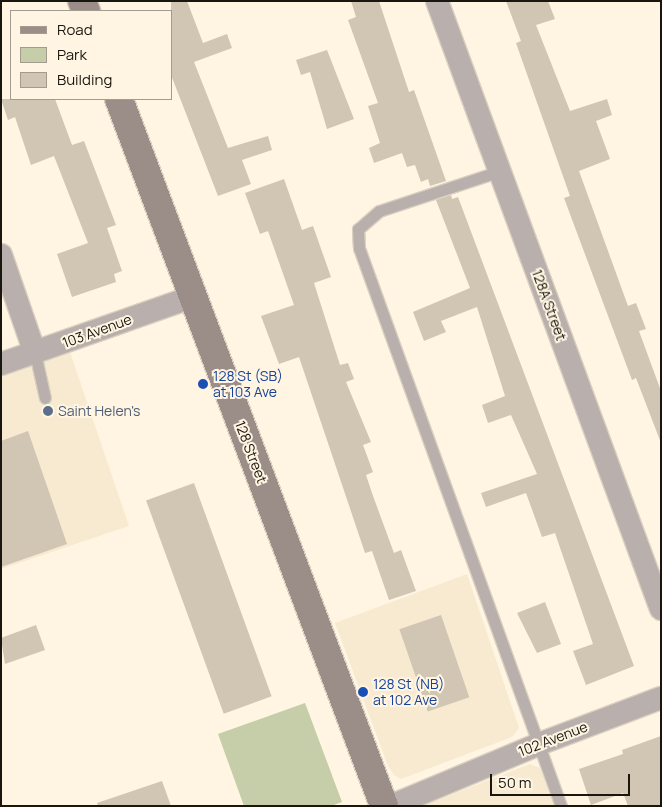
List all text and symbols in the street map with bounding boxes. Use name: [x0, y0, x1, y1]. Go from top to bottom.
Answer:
legend: [10, 10, 172, 100]
text: Road: [57, 19, 93, 40]
text: Park: [57, 44, 87, 65]
text: Building: [57, 69, 112, 90]
street label: 128A Street: [528, 267, 570, 343]
street label: 103 Avenue: [60, 311, 134, 351]
place label: 128 St (SB) at 103 Ave: [213, 368, 283, 401]
marker: 128 St (SB) at 103 Ave: [197, 378, 209, 390]
place label: Saint Helen's: [58, 403, 140, 419]
marker: Saint Helen's: [42, 405, 54, 417]
street label: 128 Street: [231, 418, 271, 486]
place label: 128 St (NB) at 102 Ave: [373, 676, 444, 709]
marker: 128 St (NB) at 102 Ave: [357, 686, 369, 698]
street label: 102 Avenue: [516, 718, 590, 760]
scale bar: [492, 764, 632, 796]
text: 50 m: [498, 772, 532, 793]

